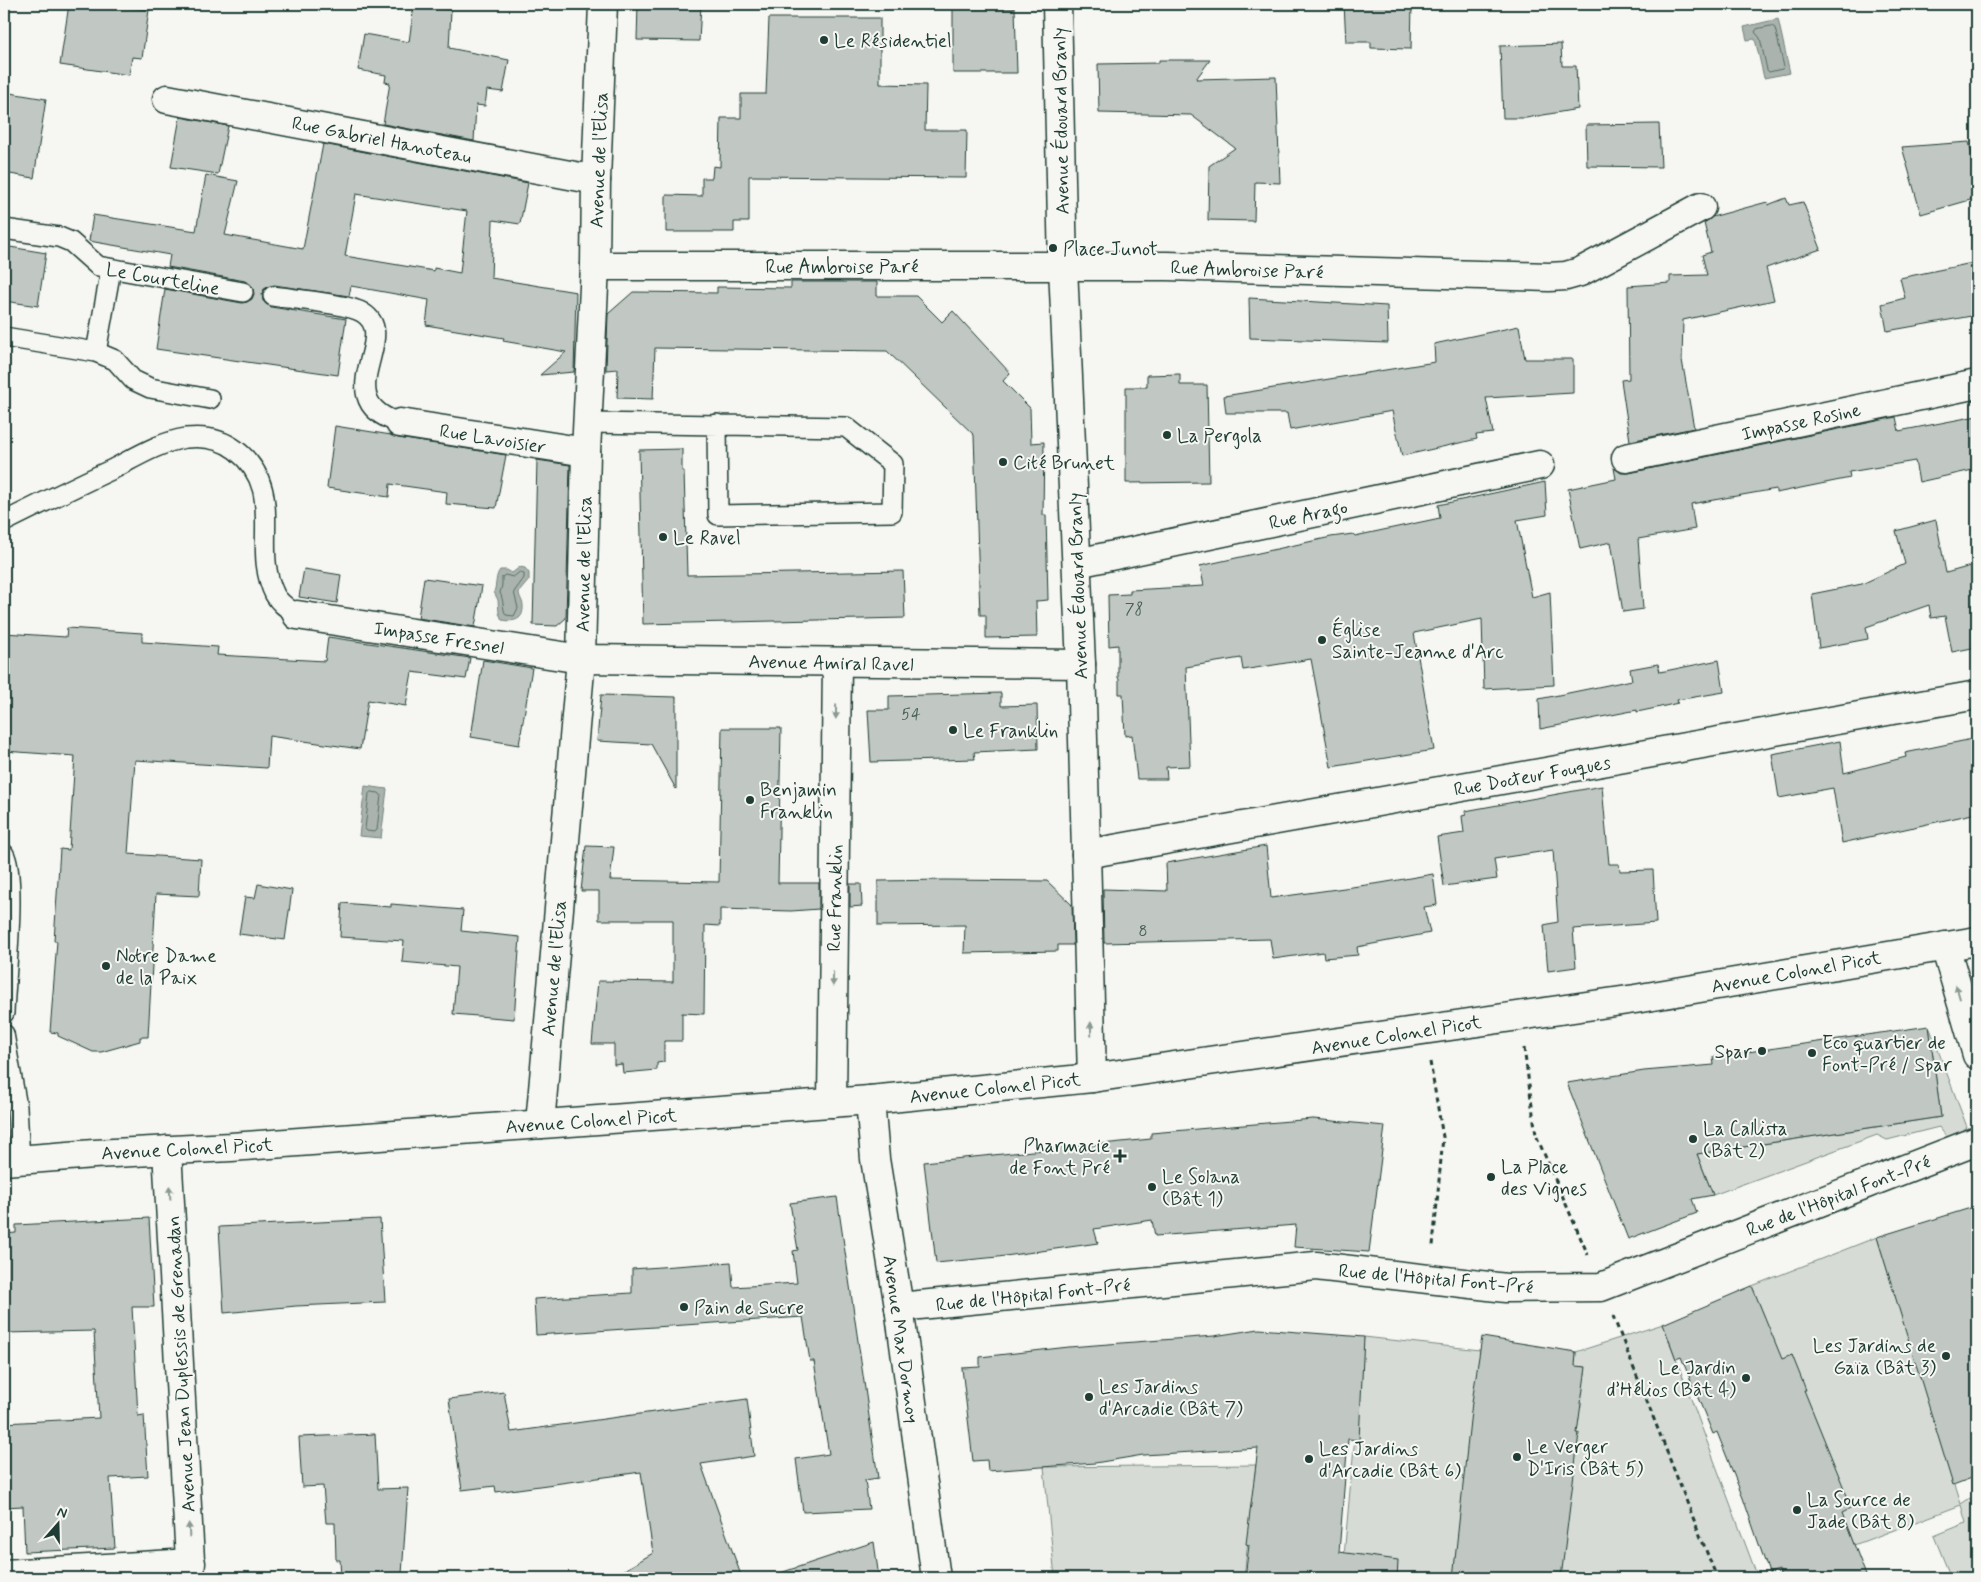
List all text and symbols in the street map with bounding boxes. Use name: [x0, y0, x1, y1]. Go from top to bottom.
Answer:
street label: Avenue Édouard Branly: [1046, 27, 1077, 215]
place label: Le Résidentiel: [834, 29, 952, 54]
marker: Le Résidentiel: [818, 34, 830, 46]
street label: Avenue de l'Elisa: [585, 92, 614, 229]
street label: Rue Gabriel Hanoteau: [290, 111, 474, 170]
place label: Place Junot: [1063, 237, 1158, 262]
marker: Place Junot: [1047, 242, 1059, 254]
street label: Rue Ambroise Paré: [765, 255, 919, 280]
street label: Rue Ambroise Paré: [1170, 255, 1324, 286]
street label: Le Courteline: [104, 257, 222, 302]
street label: Impasse Rosine: [1739, 398, 1863, 447]
street label: Rue Lavoisier: [438, 419, 548, 460]
place label: La Pergola: [1177, 424, 1262, 450]
marker: La Pergola: [1161, 429, 1173, 441]
place label: Cité Brunet: [1013, 451, 1115, 476]
marker: Cité Brunet: [997, 456, 1009, 468]
street label: Avenue Édouard Branly: [1062, 492, 1095, 680]
street label: Rue Arago: [1267, 495, 1351, 539]
street label: Avenue de l'Elisa: [571, 496, 598, 632]
place label: Le Ravel: [673, 526, 741, 551]
marker: Le Ravel: [657, 531, 669, 543]
house number: 78: [1125, 599, 1143, 620]
street label: Impasse Fresnel: [372, 616, 506, 661]
place label: Église Sainte-Jeanne d'Arc: [1332, 617, 1504, 665]
marker: Église Sainte-Jeanne d'Arc: [1316, 634, 1328, 646]
street label: Avenue Amiral Ravel: [748, 650, 914, 677]
one-way arrow: [832, 704, 840, 720]
house number: 54: [901, 704, 921, 725]
place label: Le Franklin: [963, 719, 1058, 744]
marker: Le Franklin: [947, 724, 959, 736]
street label: Rue Docteur Fouques: [1452, 750, 1613, 803]
place label: Benjamin Franklin: [760, 778, 837, 825]
marker: Benjamin Franklin: [744, 794, 756, 806]
street label: Rue Franklin: [822, 844, 849, 952]
street label: Avenue de l'Elisa: [536, 899, 573, 1037]
house number: 8: [1138, 921, 1148, 942]
place label: Notre Dame de la Paix: [116, 944, 217, 991]
street label: Avenue Colonel Picot: [1709, 945, 1883, 1000]
marker: Notre Dame de la Paix: [100, 960, 112, 972]
one-way arrow: [829, 971, 837, 987]
one-way arrow: [1954, 984, 1962, 999]
street label: Avenue Colonel Picot: [1309, 1010, 1483, 1061]
one-way arrow: [1087, 1021, 1095, 1037]
place label: Eco quartier de Font-Pré / Spar: [1822, 1031, 1952, 1078]
place label: Spar: [1715, 1040, 1752, 1065]
marker: Spar: [1756, 1045, 1768, 1057]
marker: Eco quartier de Font-Pré / Spar: [1806, 1047, 1818, 1059]
street label: Avenue Colonel Picot: [908, 1067, 1082, 1110]
street label: Avenue Colonel Picot: [504, 1103, 678, 1140]
place label: La Callista (Bât 2): [1703, 1117, 1787, 1164]
street label: Avenue Colonel Picot: [101, 1133, 274, 1166]
marker: La Callista (Bât 2): [1687, 1133, 1699, 1145]
place label: Pharmacie de Font Pré: [1010, 1134, 1110, 1181]
marker: Pharmacie de Font Pré: [1114, 1150, 1126, 1162]
street label: Rue de l'Hôpital Font-Pré: [1743, 1150, 1934, 1243]
place label: La Place des Vignes: [1501, 1155, 1587, 1203]
place label: Le Solana (Bât 1): [1162, 1165, 1240, 1212]
marker: La Place des Vignes: [1485, 1171, 1497, 1183]
marker: Le Solana (Bât 1): [1146, 1181, 1158, 1193]
one-way arrow: [165, 1184, 173, 1200]
street label: Avenue Jean Duplessis de Grenadan: [161, 1215, 202, 1513]
street label: Avenue Max Dormoy: [876, 1253, 925, 1425]
street label: Rue de l'Hôpital Font-Pré: [1337, 1259, 1534, 1300]
street label: Rue de l'Hôpital Font-Pré: [935, 1273, 1132, 1318]
place label: Pain de Sucre: [694, 1296, 804, 1321]
marker: Pain de Sucre: [678, 1301, 690, 1313]
place label: Les Jardins de Gaïa (Bât 3): [1813, 1334, 1936, 1381]
marker: Les Jardins de Gaïa (Bât 3): [1940, 1350, 1952, 1362]
place label: Le Jardin d’Hélios (Bât 4): [1607, 1356, 1736, 1403]
marker: Le Jardin d’Hélios (Bât 4): [1740, 1372, 1752, 1384]
place label: Les Jardins d'Arcadie (Bât 7): [1099, 1375, 1243, 1422]
marker: Les Jardins d'Arcadie (Bât 7): [1083, 1391, 1095, 1403]
place label: Le Verger D'Iris (Bât 5): [1527, 1435, 1644, 1482]
place label: Les Jardins d'Arcadie (Bât 6): [1319, 1437, 1461, 1484]
marker: Le Verger D'Iris (Bât 5): [1511, 1451, 1523, 1463]
marker: Les Jardins d'Arcadie (Bât 6): [1303, 1453, 1315, 1465]
place label: La Source de Jade (Bât 8): [1807, 1488, 1914, 1535]
north arrow: [32, 1500, 82, 1550]
text: N: [55, 1503, 70, 1523]
marker: La Source de Jade (Bât 8): [1791, 1504, 1803, 1516]
one-way arrow: [185, 1521, 193, 1537]

